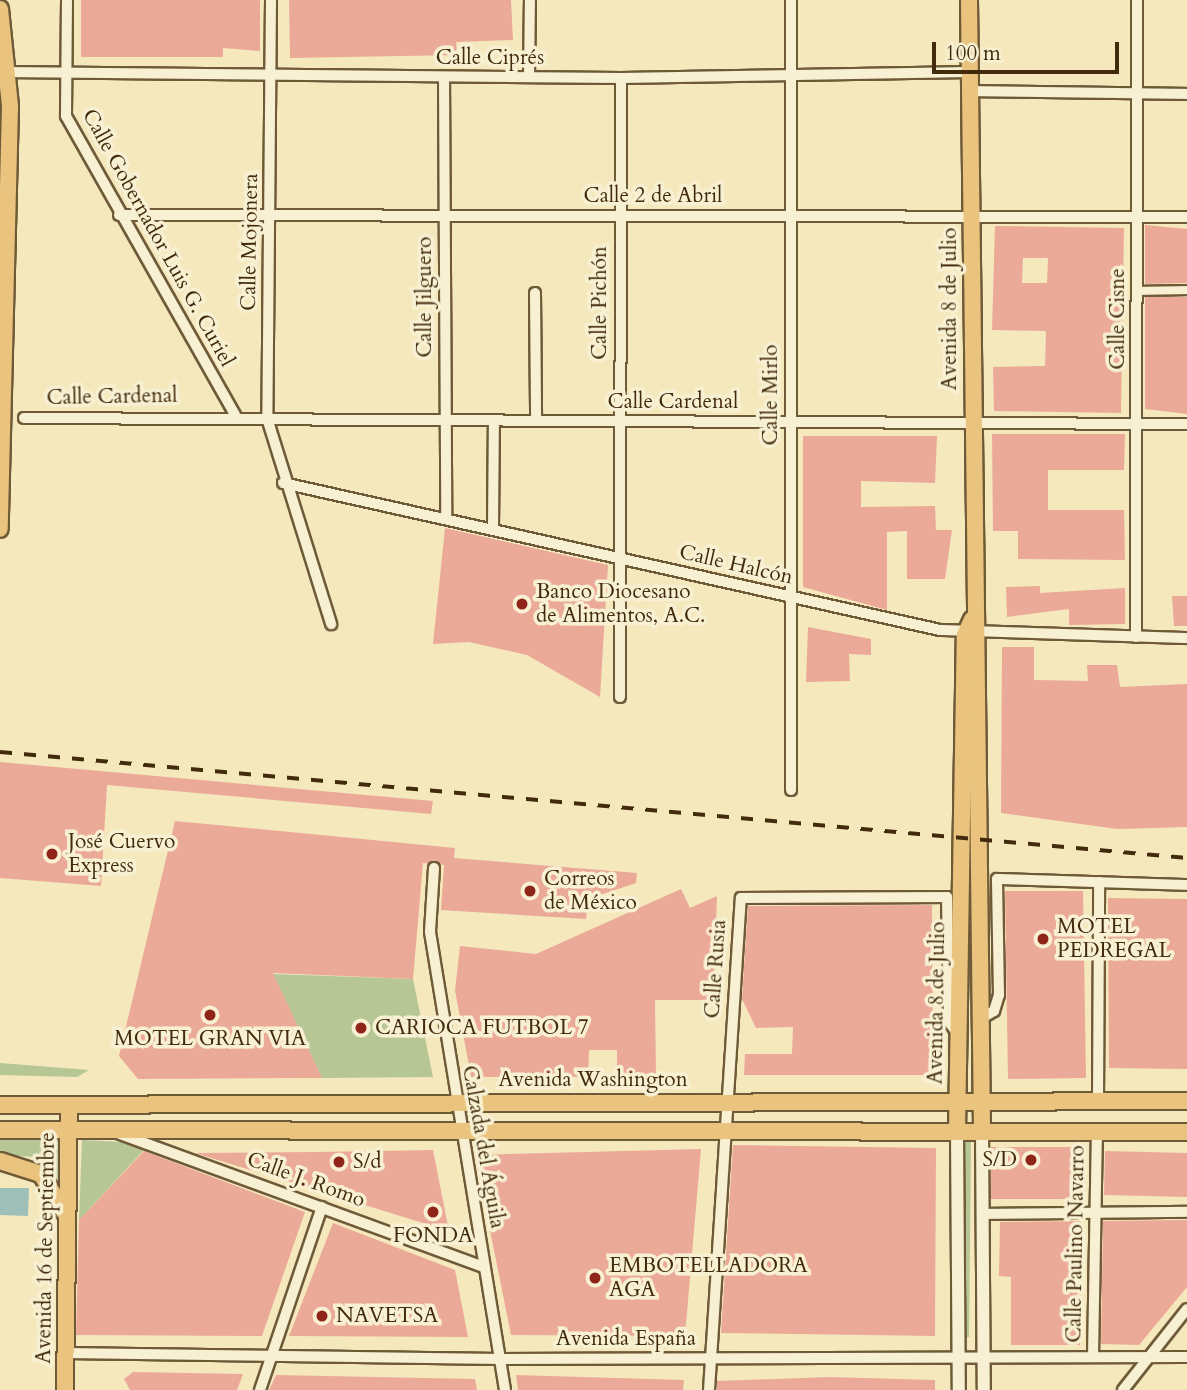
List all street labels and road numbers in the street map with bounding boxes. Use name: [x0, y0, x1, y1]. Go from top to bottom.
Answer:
street label: Calle Ciprés: [436, 45, 544, 71]
street label: Calle Gobernador Luis G. Curiel: [77, 105, 239, 371]
street label: Calle Mojonera: [236, 173, 264, 311]
street label: Calle 2 de Abril: [584, 183, 722, 209]
street label: Avenida 8 de Julio: [937, 228, 963, 390]
street label: Calle Jilguero: [412, 236, 438, 358]
street label: Calle Pichón: [587, 246, 613, 360]
street label: Calle Cisne: [1105, 268, 1131, 370]
street label: Calle Mirlo: [758, 344, 784, 446]
street label: Calle Cardenal: [46, 383, 178, 411]
street label: Calle Cardenal: [608, 389, 738, 415]
street label: Calle Halcón: [677, 540, 795, 590]
street label: Calle Rusia: [700, 919, 732, 1019]
street label: Avenida 8 de Julio: [923, 921, 951, 1085]
street label: Calzada del Águila: [456, 1064, 510, 1230]
street label: Avenida Washington: [498, 1067, 688, 1093]
street label: Avenida 16 de Septiembre: [31, 1132, 61, 1364]
street label: Calle Paulino Navarro: [1062, 1145, 1090, 1343]
street label: Calle J. Romo: [243, 1147, 369, 1213]
street label: Avenida España: [556, 1326, 696, 1352]

